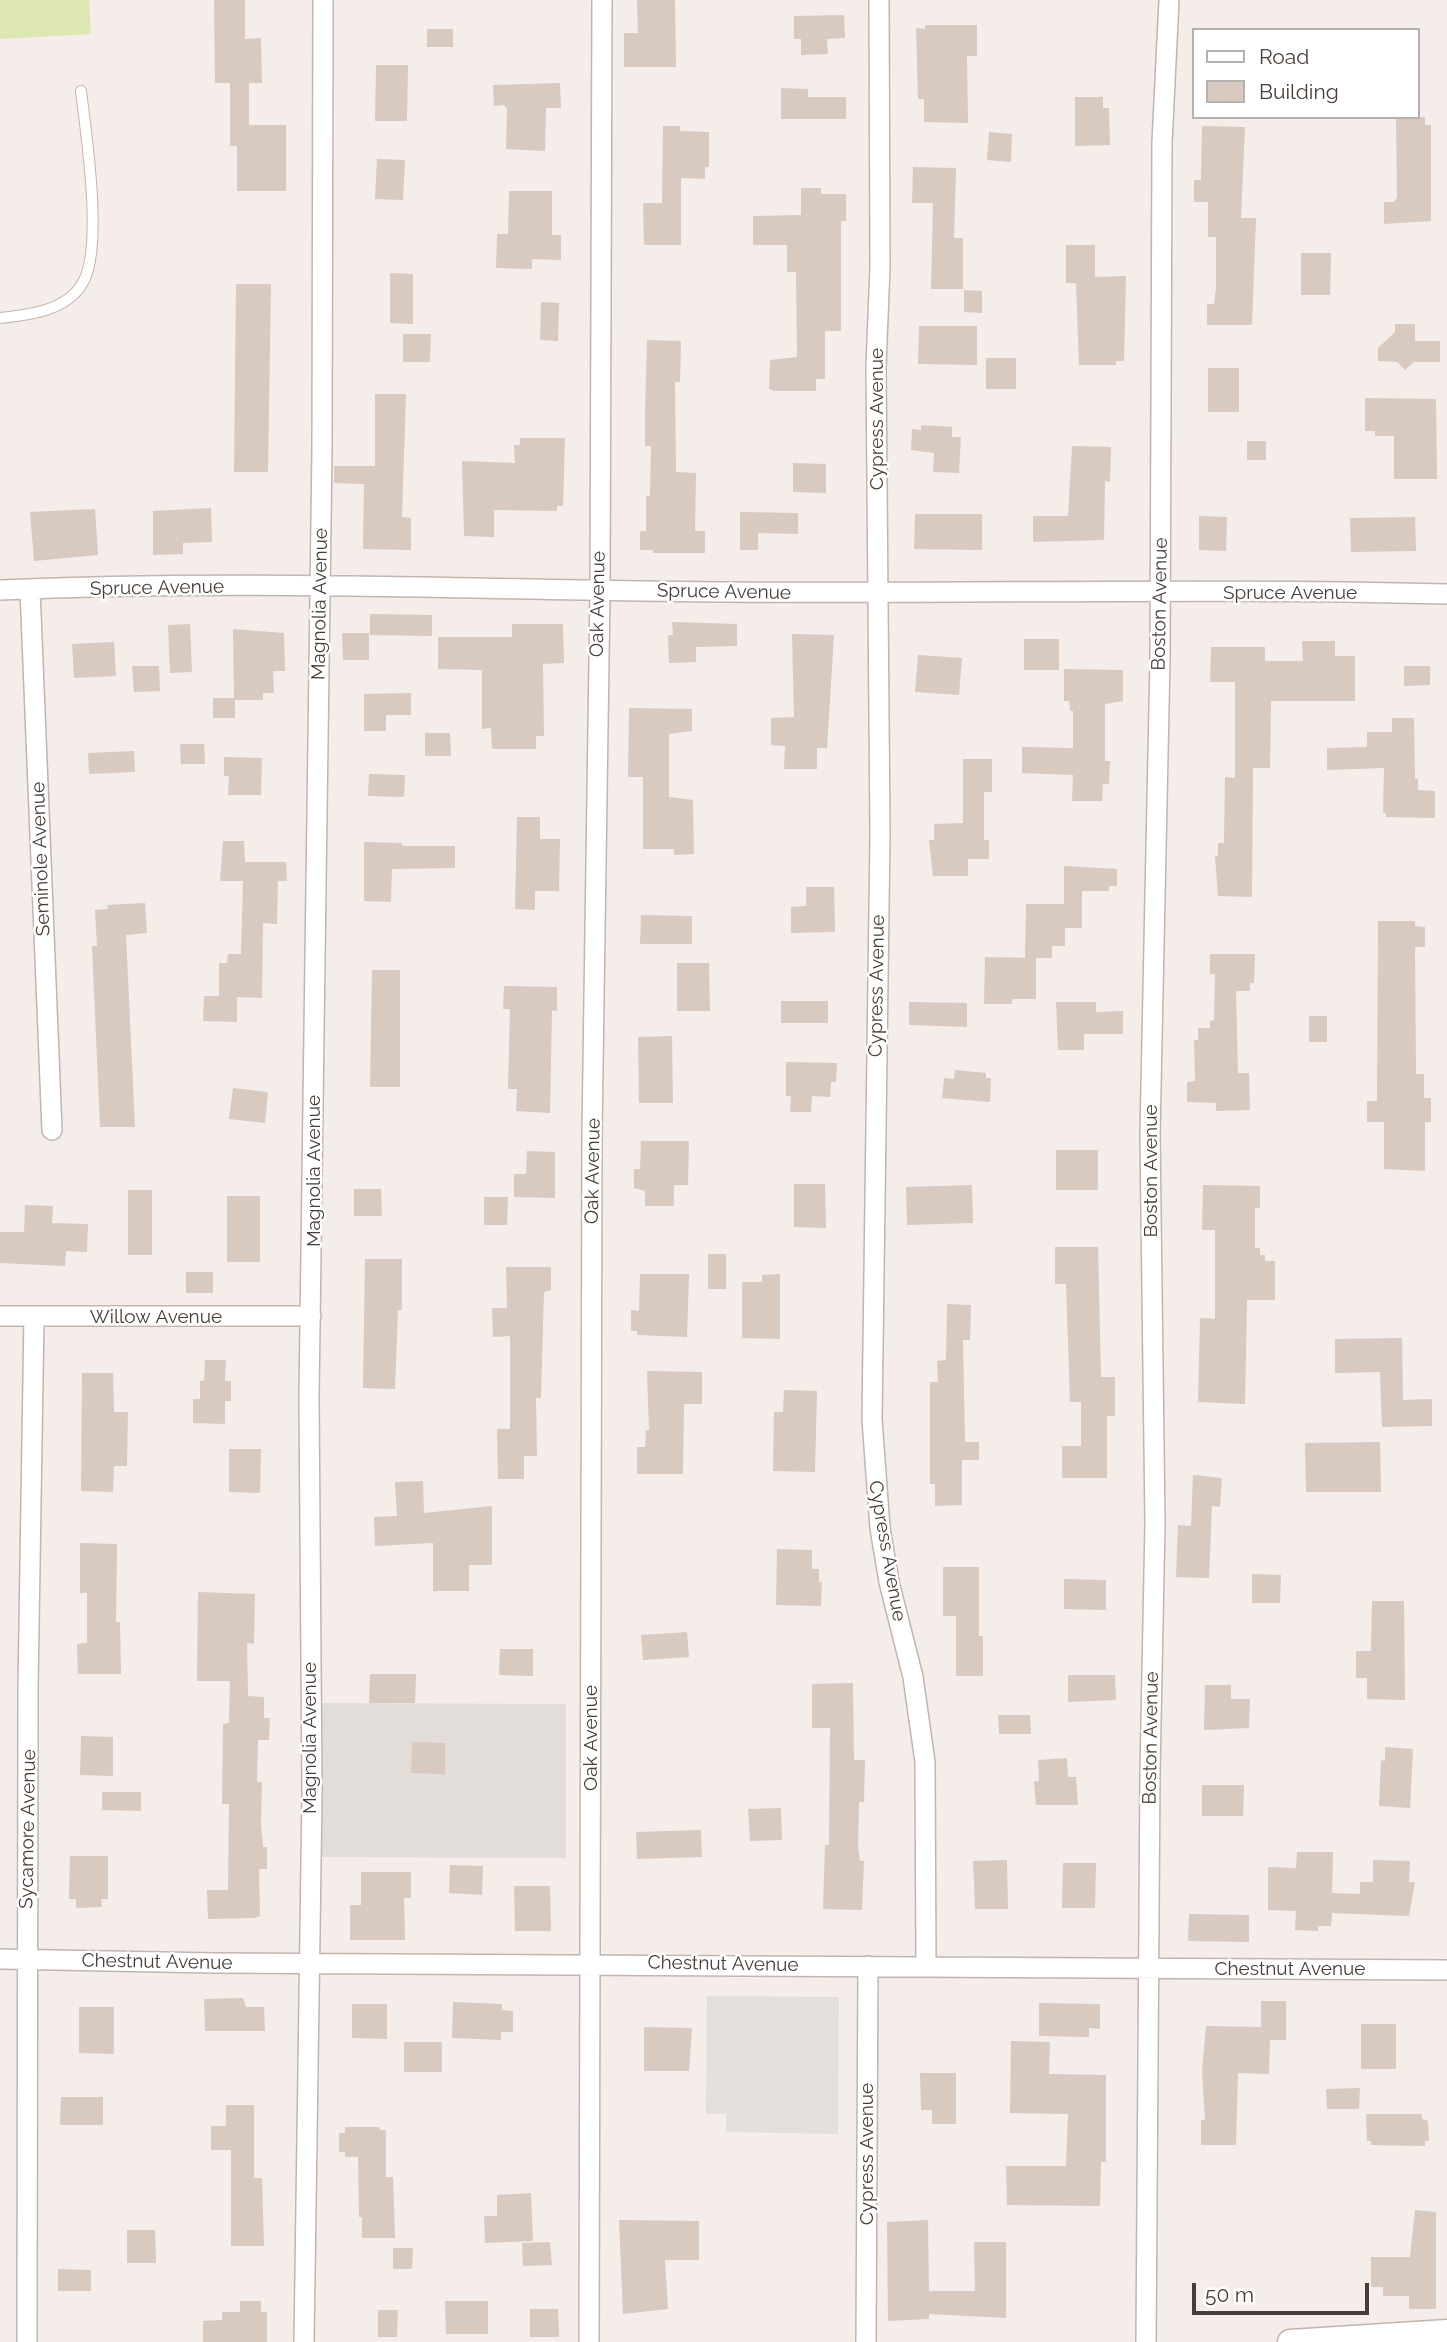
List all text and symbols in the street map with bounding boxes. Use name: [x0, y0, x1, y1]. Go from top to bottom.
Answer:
legend: [1192, 28, 1419, 119]
text: Road: [1259, 44, 1309, 69]
text: Building: [1259, 79, 1339, 104]
street label: Cypress Avenue: [866, 348, 888, 490]
street label: Magnolia Avenue: [307, 528, 333, 680]
street label: Boston Avenue: [1147, 537, 1173, 671]
street label: Oak Avenue: [586, 551, 610, 657]
street label: Spruce Avenue: [90, 575, 224, 601]
street label: Spruce Avenue: [657, 579, 791, 605]
street label: Spruce Avenue: [1223, 582, 1357, 604]
street label: Seminole Avenue: [27, 781, 55, 937]
street label: Cypress Avenue: [864, 915, 890, 1057]
street label: Magnolia Avenue: [303, 1095, 325, 1247]
street label: Boston Avenue: [1140, 1104, 1162, 1238]
street label: Oak Avenue: [581, 1118, 605, 1224]
street label: Willow Avenue: [90, 1306, 222, 1328]
street label: Cypress Avenue: [863, 1479, 911, 1623]
street label: Magnolia Avenue: [299, 1662, 321, 1814]
street label: Boston Avenue: [1138, 1671, 1164, 1805]
street label: Oak Avenue: [580, 1685, 602, 1791]
street label: Sycamore Avenue: [15, 1749, 41, 1909]
street label: Chestnut Avenue: [81, 1949, 233, 1975]
street label: Chestnut Avenue: [647, 1951, 799, 1977]
street label: Chestnut Avenue: [1214, 1958, 1366, 1980]
street label: Cypress Avenue: [856, 2083, 878, 2225]
scale bar: [1195, 2268, 1372, 2312]
text: 50 m: [1205, 2282, 1254, 2307]

